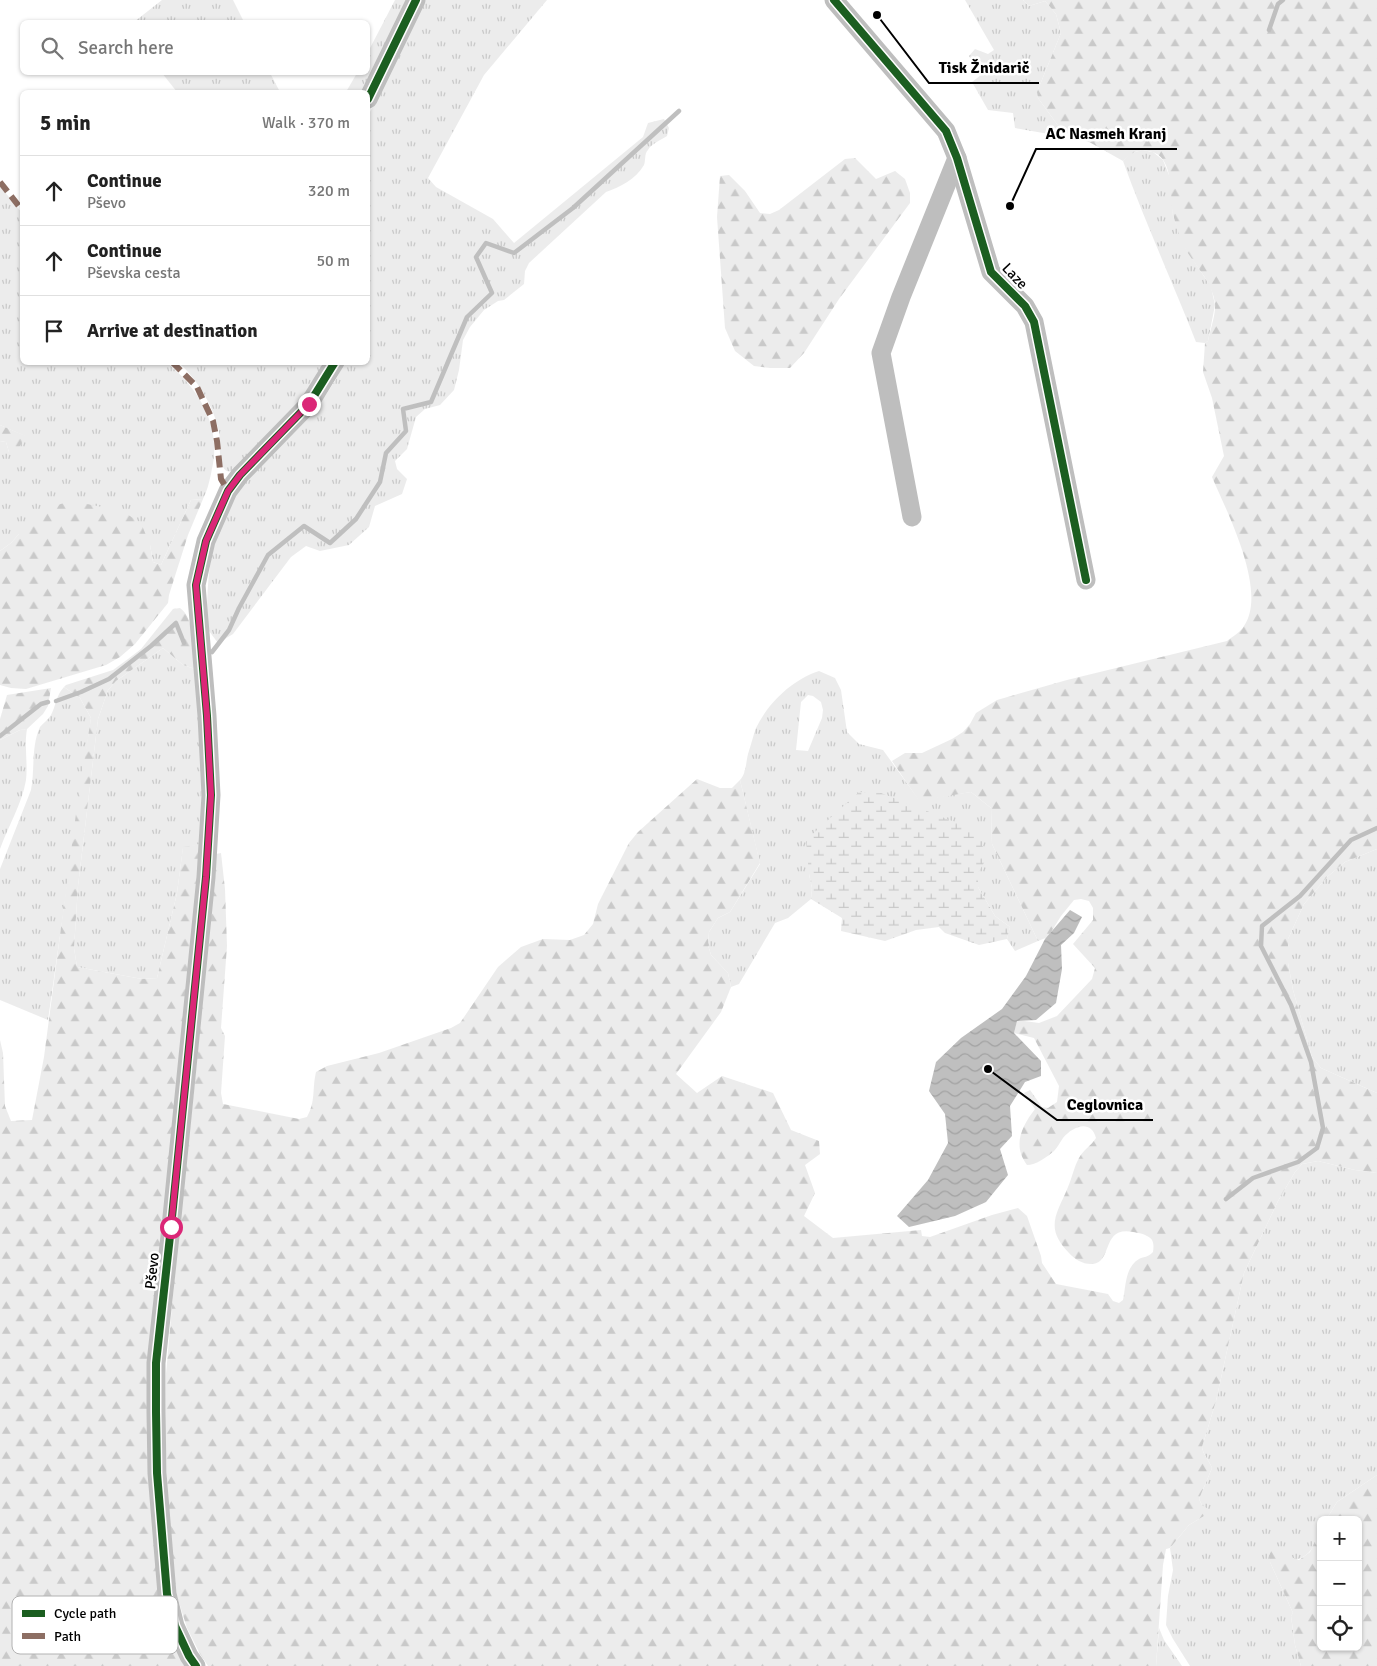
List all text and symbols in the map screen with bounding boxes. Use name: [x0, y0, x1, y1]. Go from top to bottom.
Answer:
search box: [20, 20, 370, 75]
icon: search: [38, 34, 66, 62]
text: Search here: [78, 36, 174, 60]
callout: Tisk Žnidarič: [929, 52, 1039, 83]
text: Tisk Žnidarič: [939, 58, 1030, 78]
text: 5 min: [40, 110, 91, 136]
text: Walk · 370 m: [262, 113, 350, 133]
callout: AC Nasmeh Kranj: [1036, 118, 1177, 149]
text: AC Nasmeh Kranj: [1046, 124, 1166, 144]
text: Continue: [87, 169, 162, 193]
icon: ahead: [40, 177, 68, 205]
text: 320 m: [308, 181, 350, 201]
text: Pševo: [87, 193, 126, 213]
text: Continue: [87, 239, 162, 263]
icon: ahead: [40, 247, 68, 275]
text: 50 m: [316, 251, 350, 271]
street label: Laze: [998, 259, 1032, 293]
text: Pševska cesta: [87, 263, 181, 283]
icon: arrive: [40, 317, 68, 345]
text: Arrive at destination: [87, 319, 258, 343]
route end: [298, 393, 321, 416]
callout: Ceglovnica: [1057, 1089, 1153, 1120]
text: Ceglovnica: [1067, 1095, 1143, 1115]
route start: [160, 1216, 183, 1239]
street label: Pševo: [141, 1252, 163, 1290]
map controls: [1317, 1516, 1362, 1651]
button: +: [1317, 1516, 1362, 1561]
button: −: [1317, 1561, 1362, 1606]
legend: [12, 1596, 178, 1654]
text: Cycle path: [54, 1605, 116, 1622]
button: locate: [1317, 1606, 1362, 1651]
text: Path: [54, 1628, 81, 1645]

